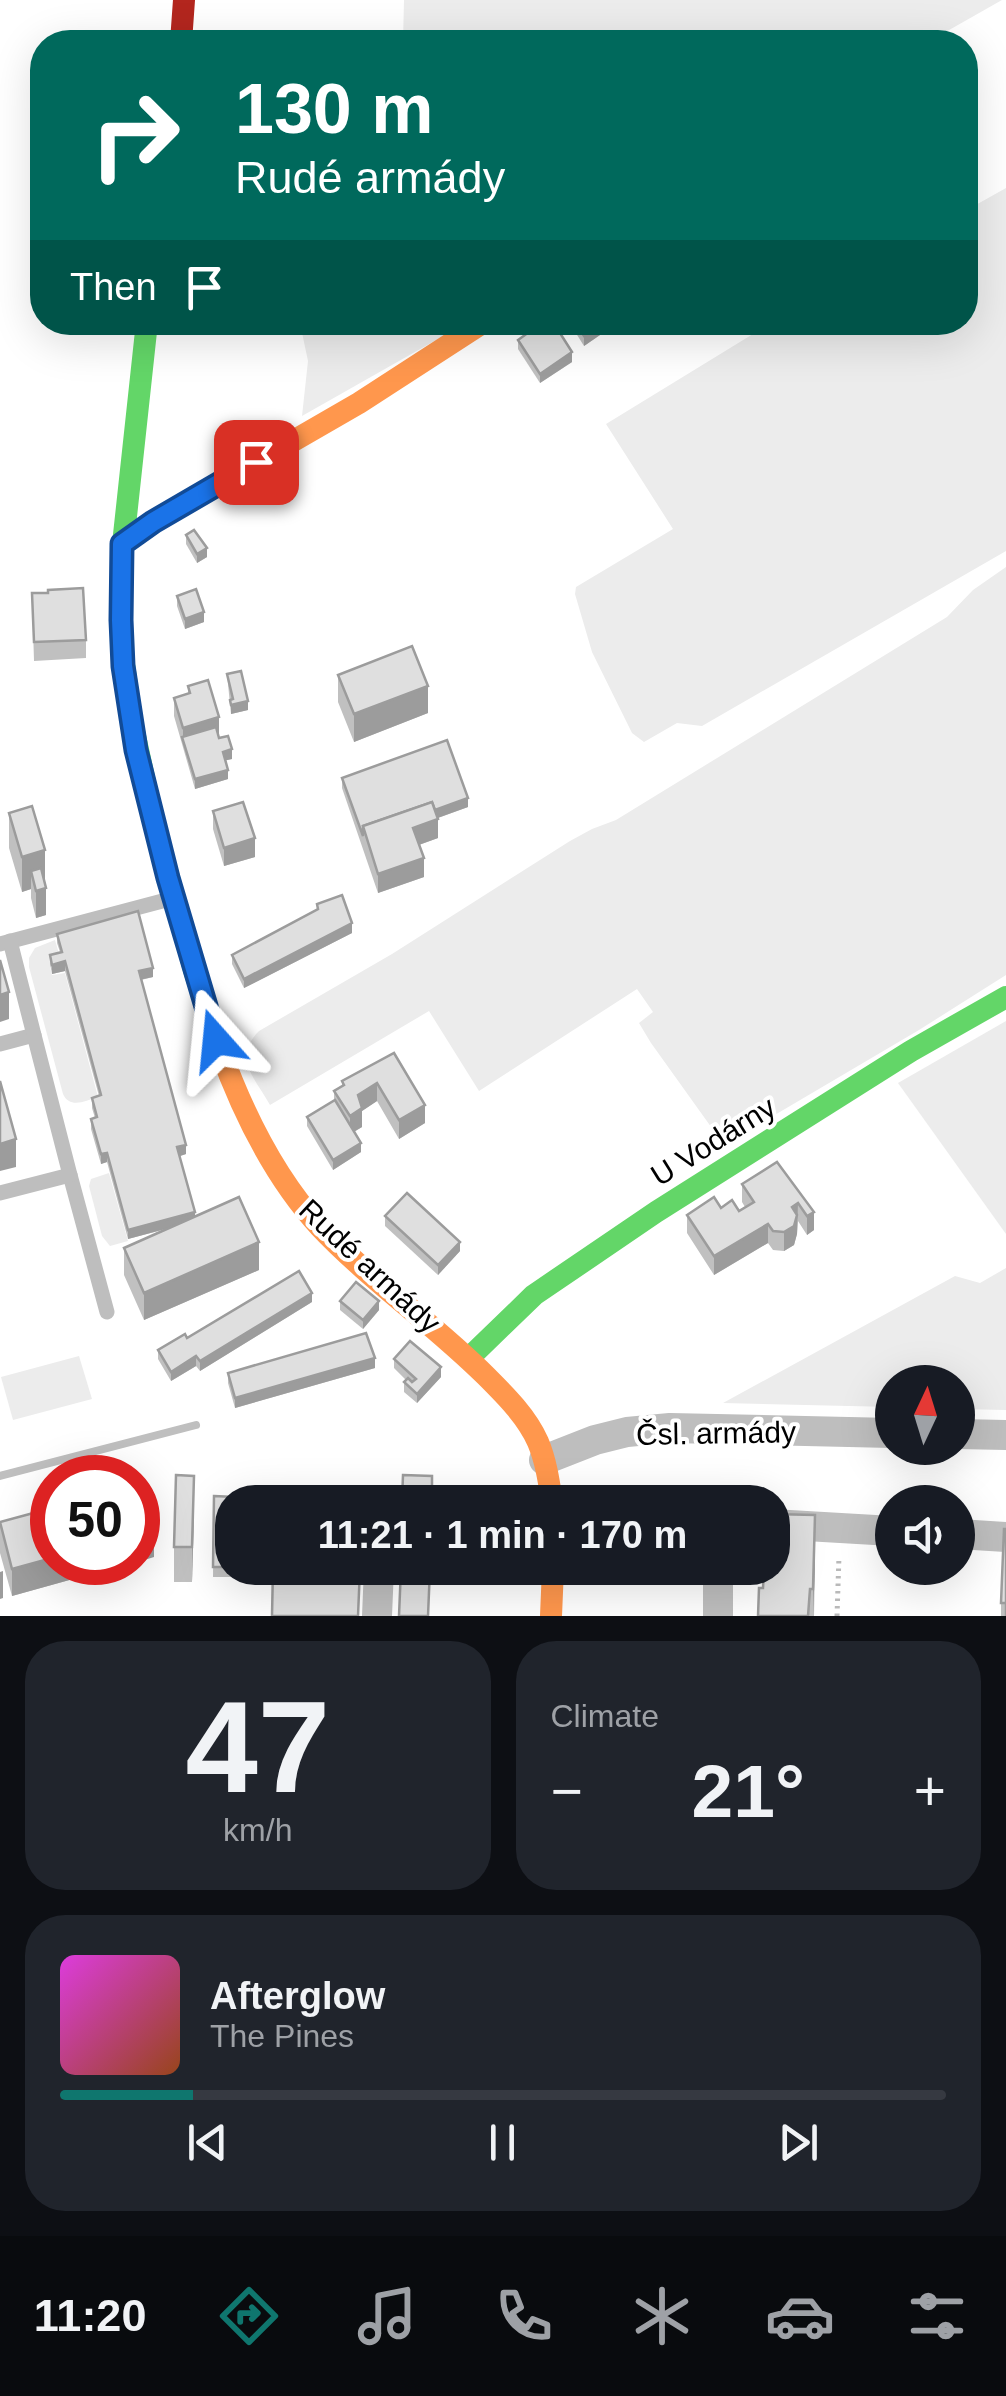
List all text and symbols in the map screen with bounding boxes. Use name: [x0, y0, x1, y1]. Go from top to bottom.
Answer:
icon: right: [70, 70, 200, 200]
text: 130 m: [235, 70, 433, 148]
text: Rudé armády: [235, 152, 505, 203]
icon: arrive: [177, 260, 232, 315]
text: Then: [70, 266, 157, 308]
pin: [214, 420, 299, 505]
icon: arrive: [229, 435, 284, 490]
position arrow: [164, 988, 268, 1092]
street label: U Vodárny: [645, 1090, 781, 1192]
street label: Rudé armády: [293, 1193, 447, 1339]
north arrow: [875, 1365, 975, 1465]
map controls: [875, 1365, 975, 1585]
street label: Čsl. armády: [636, 1415, 796, 1451]
speed limit sign: 50: [30, 1455, 160, 1585]
button: sound: [875, 1485, 975, 1585]
text: 11:21 · 1 min · 170 m: [318, 1514, 687, 1556]
text: 47: [185, 1674, 330, 1820]
text: Climate: [551, 1698, 659, 1734]
text: 21°: [692, 1749, 805, 1833]
text: −: [551, 1760, 583, 1822]
text: +: [914, 1760, 946, 1822]
text: km/h: [223, 1812, 292, 1848]
text: Afterglow: [210, 1975, 385, 2017]
text: The Pines: [210, 2018, 354, 2054]
icon: previous: [180, 2115, 235, 2170]
icon: pause: [475, 2115, 530, 2170]
icon: next: [771, 2115, 826, 2170]
icon: directions: [214, 2281, 284, 2351]
icon: music: [352, 2281, 422, 2351]
icon: phone: [489, 2281, 559, 2351]
icon: climate: [627, 2281, 697, 2351]
icon: car: [765, 2281, 835, 2351]
icon: filters: [902, 2281, 972, 2351]
text: 11:20: [34, 2290, 146, 2341]

